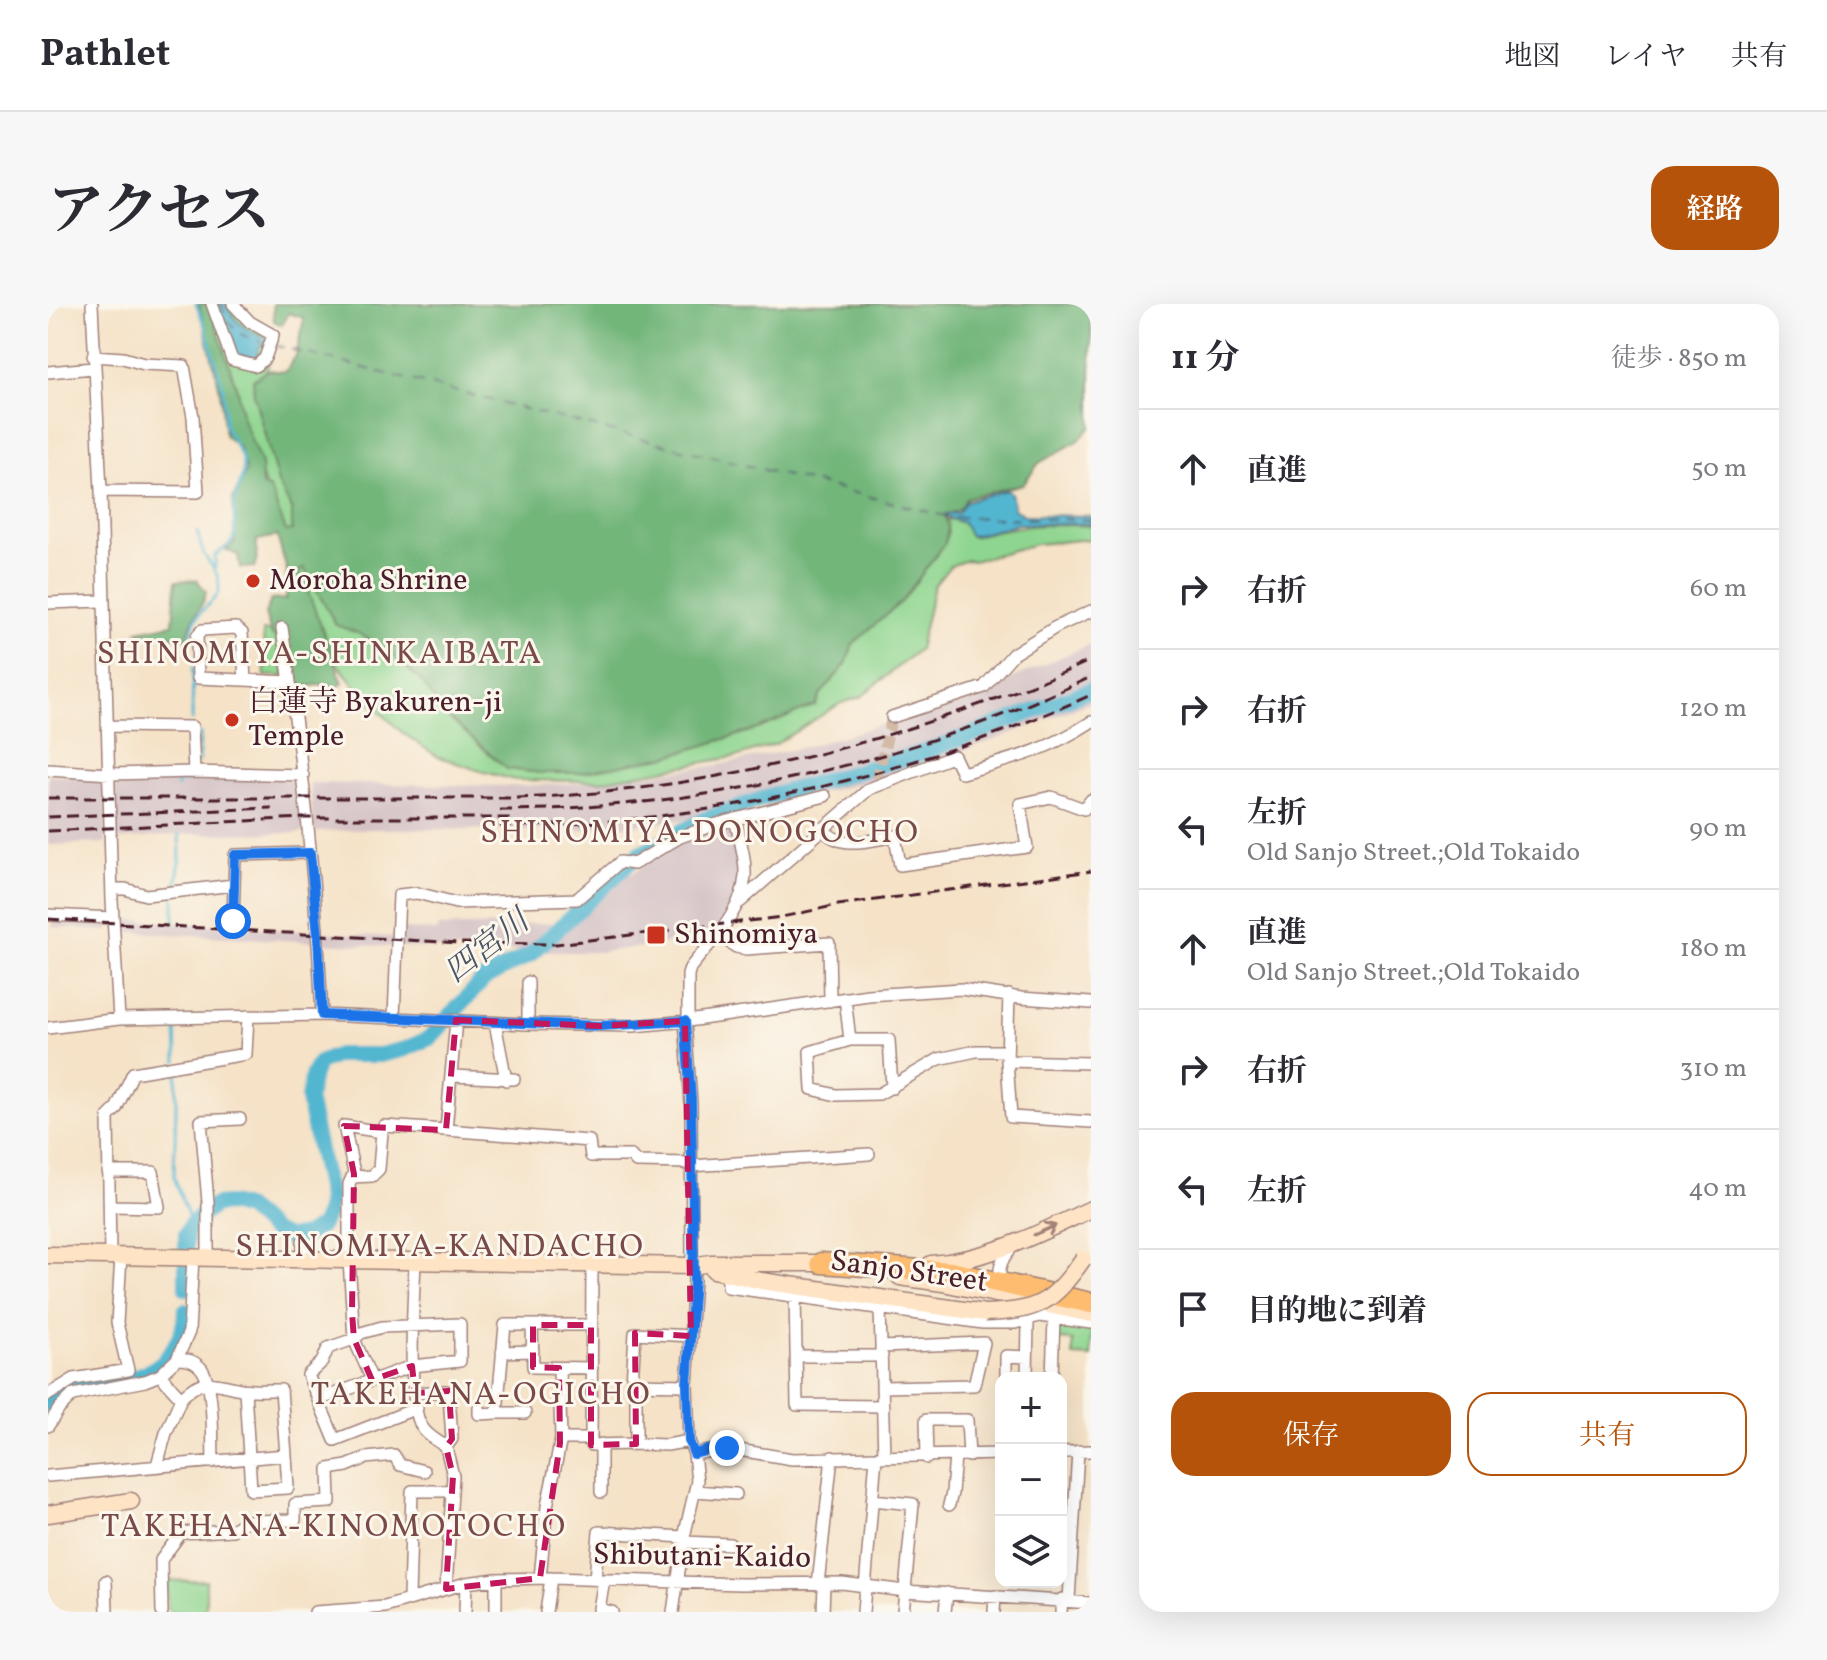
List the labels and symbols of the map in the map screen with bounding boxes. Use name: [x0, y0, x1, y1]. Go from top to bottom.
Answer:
place label: Moroha Shrine: [269, 560, 468, 602]
marker: Moroha Shrine: [244, 572, 262, 590]
district label: SHINOMIYA-SHINKAIBATA: [97, 633, 543, 677]
place label: 白蓮寺 Byakuren-ji Temple: [248, 682, 502, 758]
marker: 白蓮寺 Byakuren-ji Temple: [223, 711, 241, 729]
district label: SHINOMIYA-DONOGOCHO: [480, 812, 920, 856]
water label: 四宮川: [437, 899, 542, 995]
route start: [215, 903, 251, 939]
place label: Shinomiya: [674, 914, 818, 956]
marker: Shinomiya: [645, 924, 667, 946]
one-way arrow: [1033, 1222, 1057, 1237]
district label: SHINOMIYA-KANDACHO: [235, 1226, 645, 1270]
street label: Sanjo Street: [828, 1240, 990, 1304]
district label: TAKEHANA-OGICHO: [310, 1374, 652, 1418]
route end: [709, 1430, 745, 1466]
district label: TAKEHANA-KINOMOTOCHO: [101, 1506, 567, 1550]
street label: Shibutani-Kaido: [593, 1534, 811, 1580]

